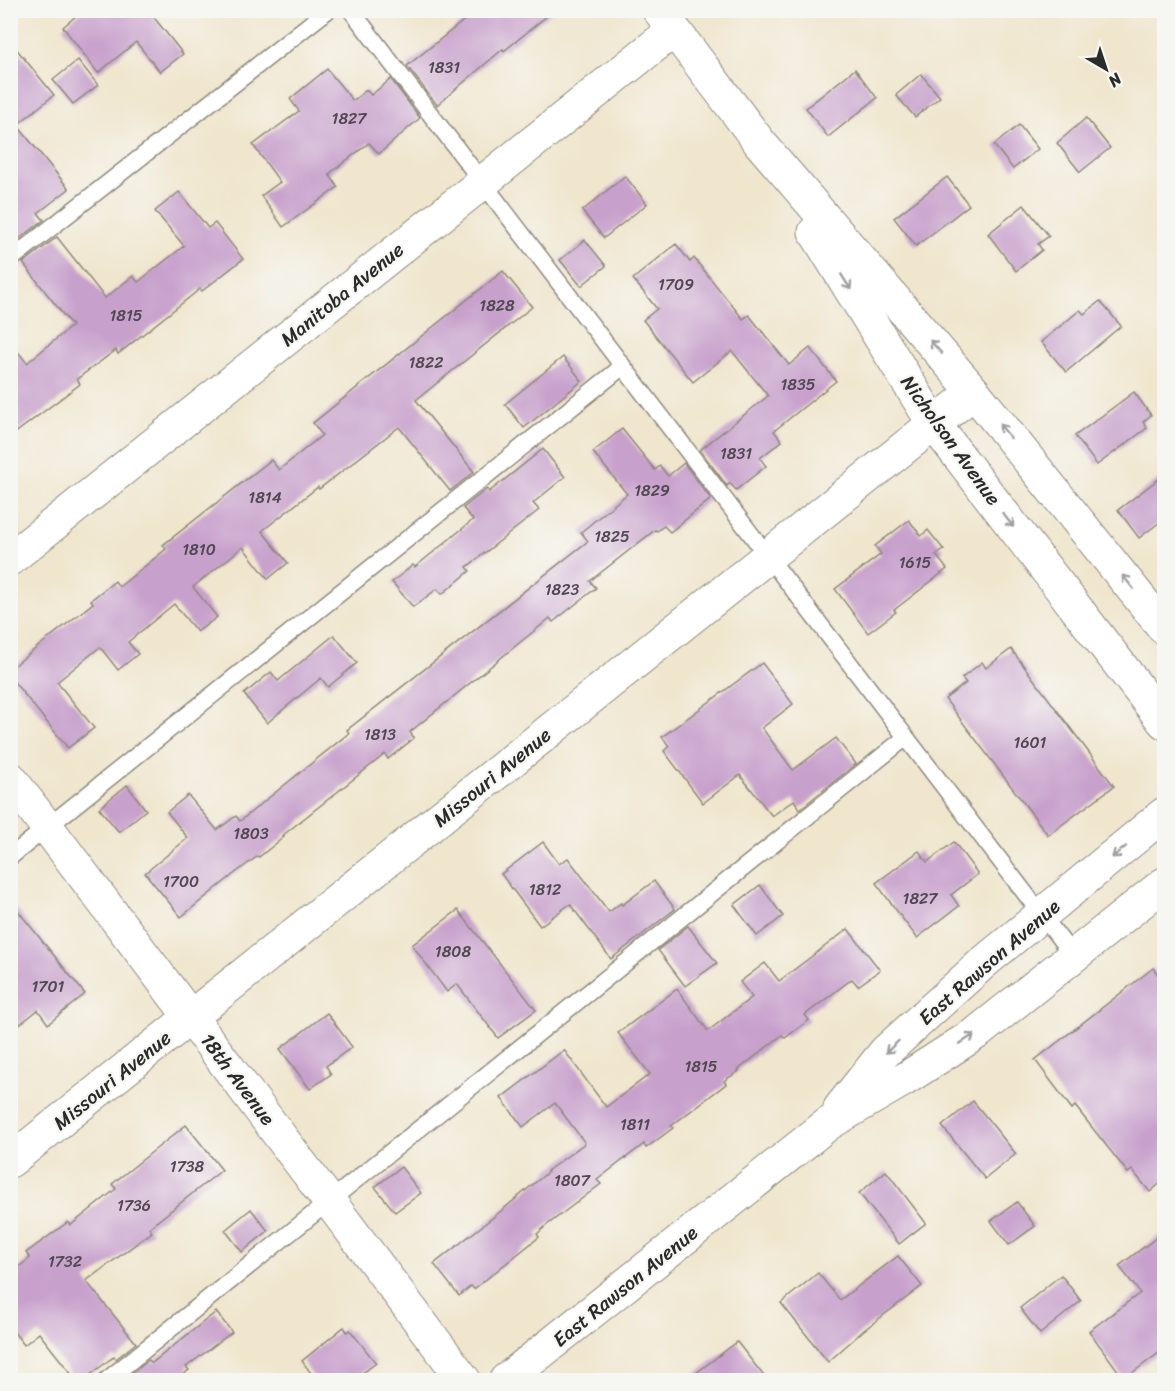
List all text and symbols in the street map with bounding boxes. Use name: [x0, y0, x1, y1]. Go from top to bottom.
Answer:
north arrow: [1076, 39, 1136, 99]
house number: 1831: [428, 53, 460, 82]
text: N: [1101, 65, 1129, 96]
house number: 1827: [332, 104, 367, 133]
street label: Manitoba Avenue: [272, 233, 412, 356]
house number: 1709: [658, 270, 694, 299]
one-way arrow: [841, 273, 853, 290]
house number: 1828: [479, 291, 515, 320]
house number: 1815: [109, 301, 143, 330]
one-way arrow: [929, 340, 943, 355]
house number: 1822: [409, 348, 443, 377]
street label: Nicholson Avenue: [891, 367, 1010, 513]
house number: 1835: [780, 370, 816, 399]
one-way arrow: [999, 423, 1012, 439]
house number: 1831: [720, 439, 752, 468]
house number: 1829: [634, 476, 670, 505]
house number: 1814: [248, 483, 282, 512]
one-way arrow: [1002, 512, 1015, 528]
house number: 1825: [594, 522, 630, 551]
house number: 1810: [182, 535, 216, 564]
house number: 1615: [899, 548, 932, 577]
house number: 1823: [545, 575, 579, 604]
one-way arrow: [1121, 575, 1134, 591]
street label: Missouri Avenue: [425, 718, 559, 836]
house number: 1813: [364, 720, 396, 749]
house number: 1601: [1014, 728, 1047, 757]
house number: 1803: [233, 819, 269, 848]
one-way arrow: [1111, 845, 1127, 858]
house number: 1700: [163, 867, 199, 896]
house number: 1812: [529, 875, 561, 904]
house number: 1827: [903, 884, 938, 913]
street label: East Rawson Avenue: [910, 890, 1069, 1034]
house number: 1808: [435, 937, 471, 966]
house number: 1701: [32, 972, 65, 1001]
street label: Missouri Avenue: [45, 1021, 179, 1139]
street label: 18th Avenue: [191, 1025, 285, 1134]
one-way arrow: [959, 1032, 976, 1045]
one-way arrow: [884, 1039, 899, 1054]
house number: 1815: [684, 1052, 718, 1081]
house number: 1811: [620, 1110, 650, 1139]
house number: 1738: [170, 1152, 205, 1181]
house number: 1807: [554, 1166, 591, 1195]
house number: 1736: [117, 1191, 151, 1220]
street label: East Rawson Avenue: [545, 1216, 706, 1356]
house number: 1732: [48, 1247, 82, 1276]

